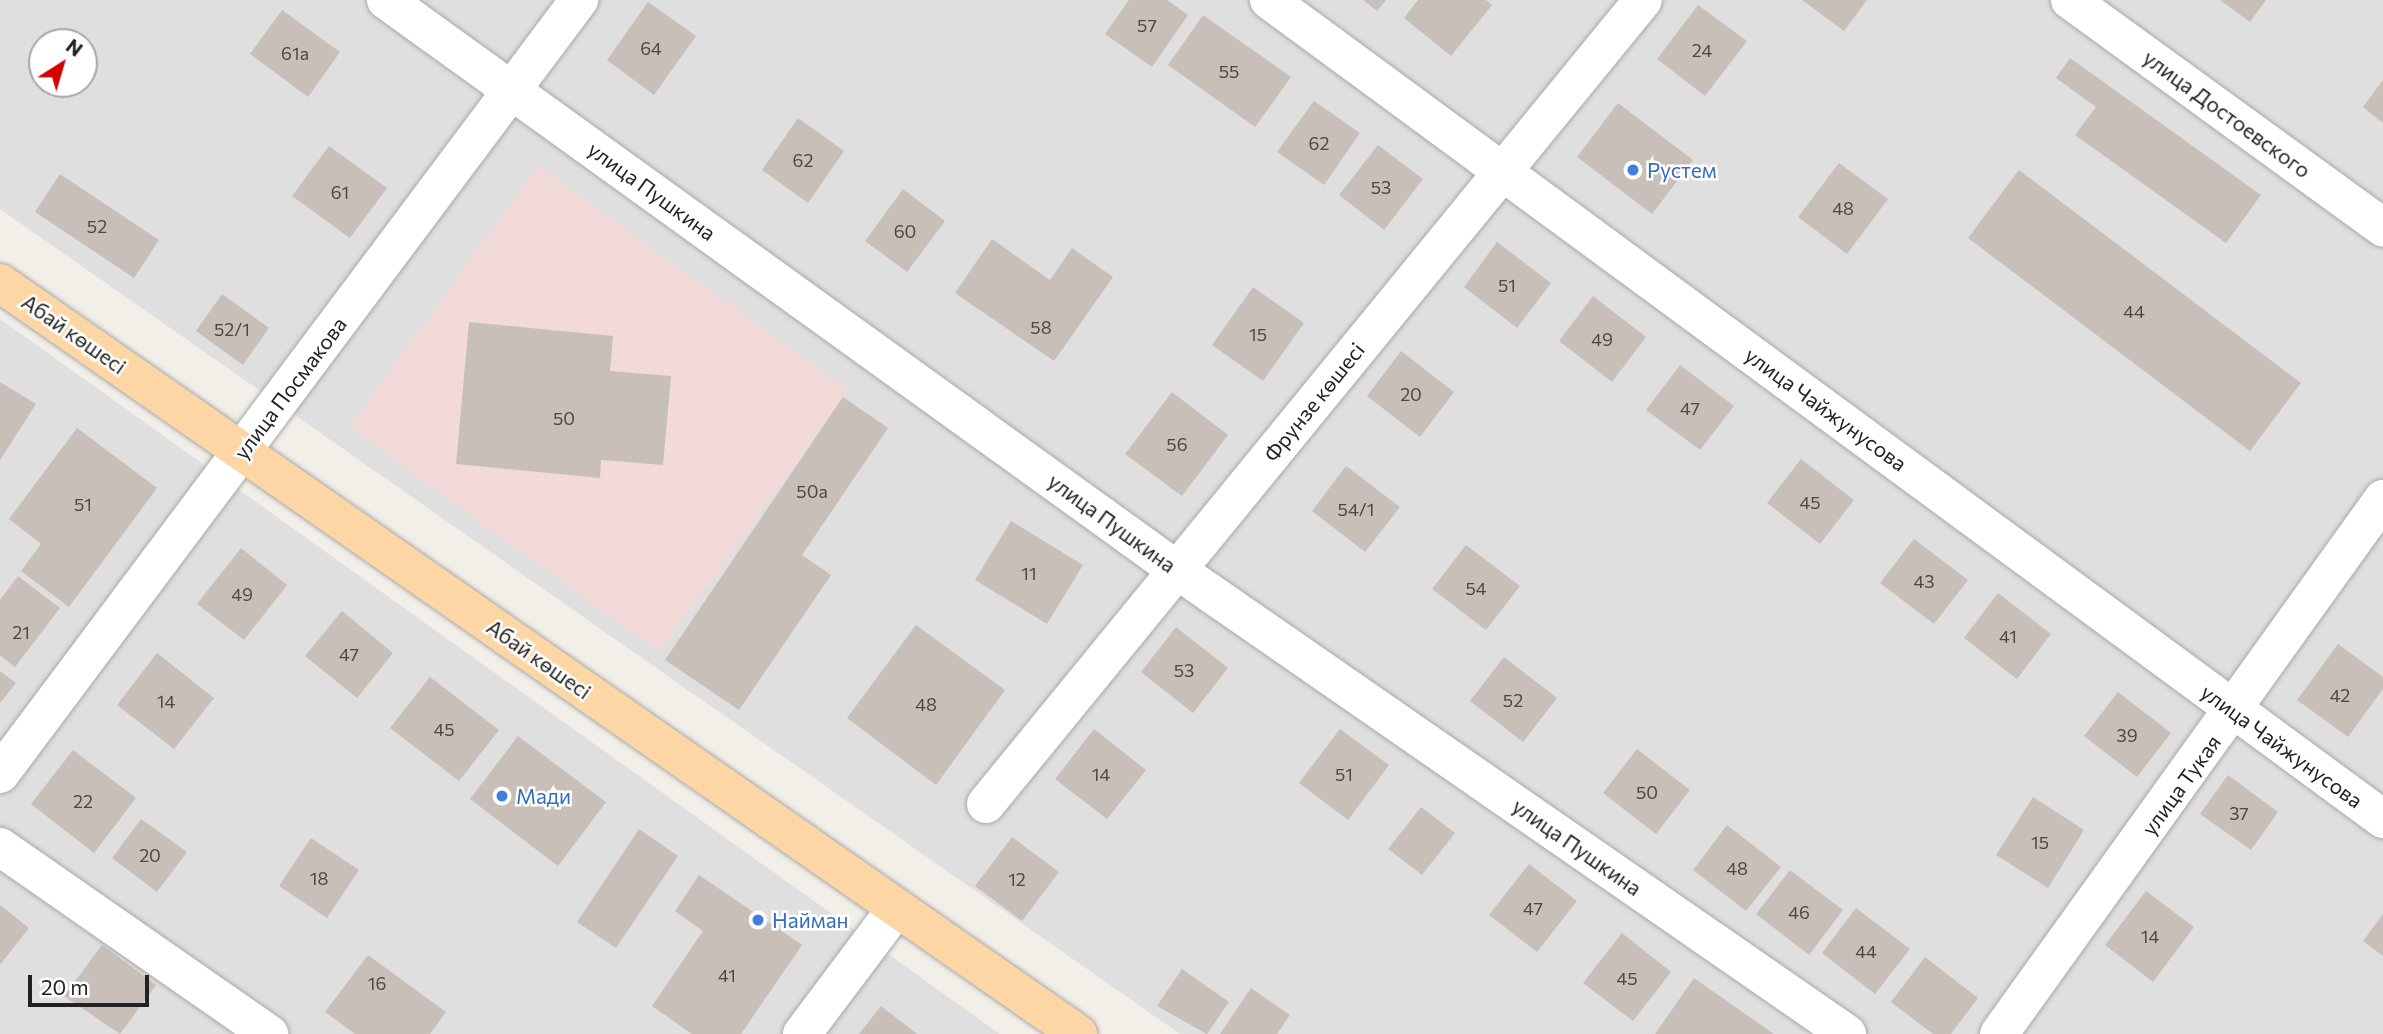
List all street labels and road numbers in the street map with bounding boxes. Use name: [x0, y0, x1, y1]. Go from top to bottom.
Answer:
street label: улица Достоевского: [2138, 45, 2316, 183]
street label: улица Пушкина: [583, 136, 721, 246]
street label: Абай көшесі: [17, 289, 131, 379]
street label: улица Посмакова: [228, 312, 352, 464]
street label: Фрунзе көшесі: [1258, 337, 1370, 467]
street label: улица Чайжунусова: [1740, 342, 1912, 476]
street label: улица Пушкина: [1043, 468, 1181, 578]
street label: Абай көшесі: [482, 614, 596, 704]
street label: улица Чайжунусова: [2196, 679, 2368, 813]
street label: улица Тукая: [2136, 730, 2226, 840]
street label: улица Пушкина: [1508, 793, 1646, 901]

